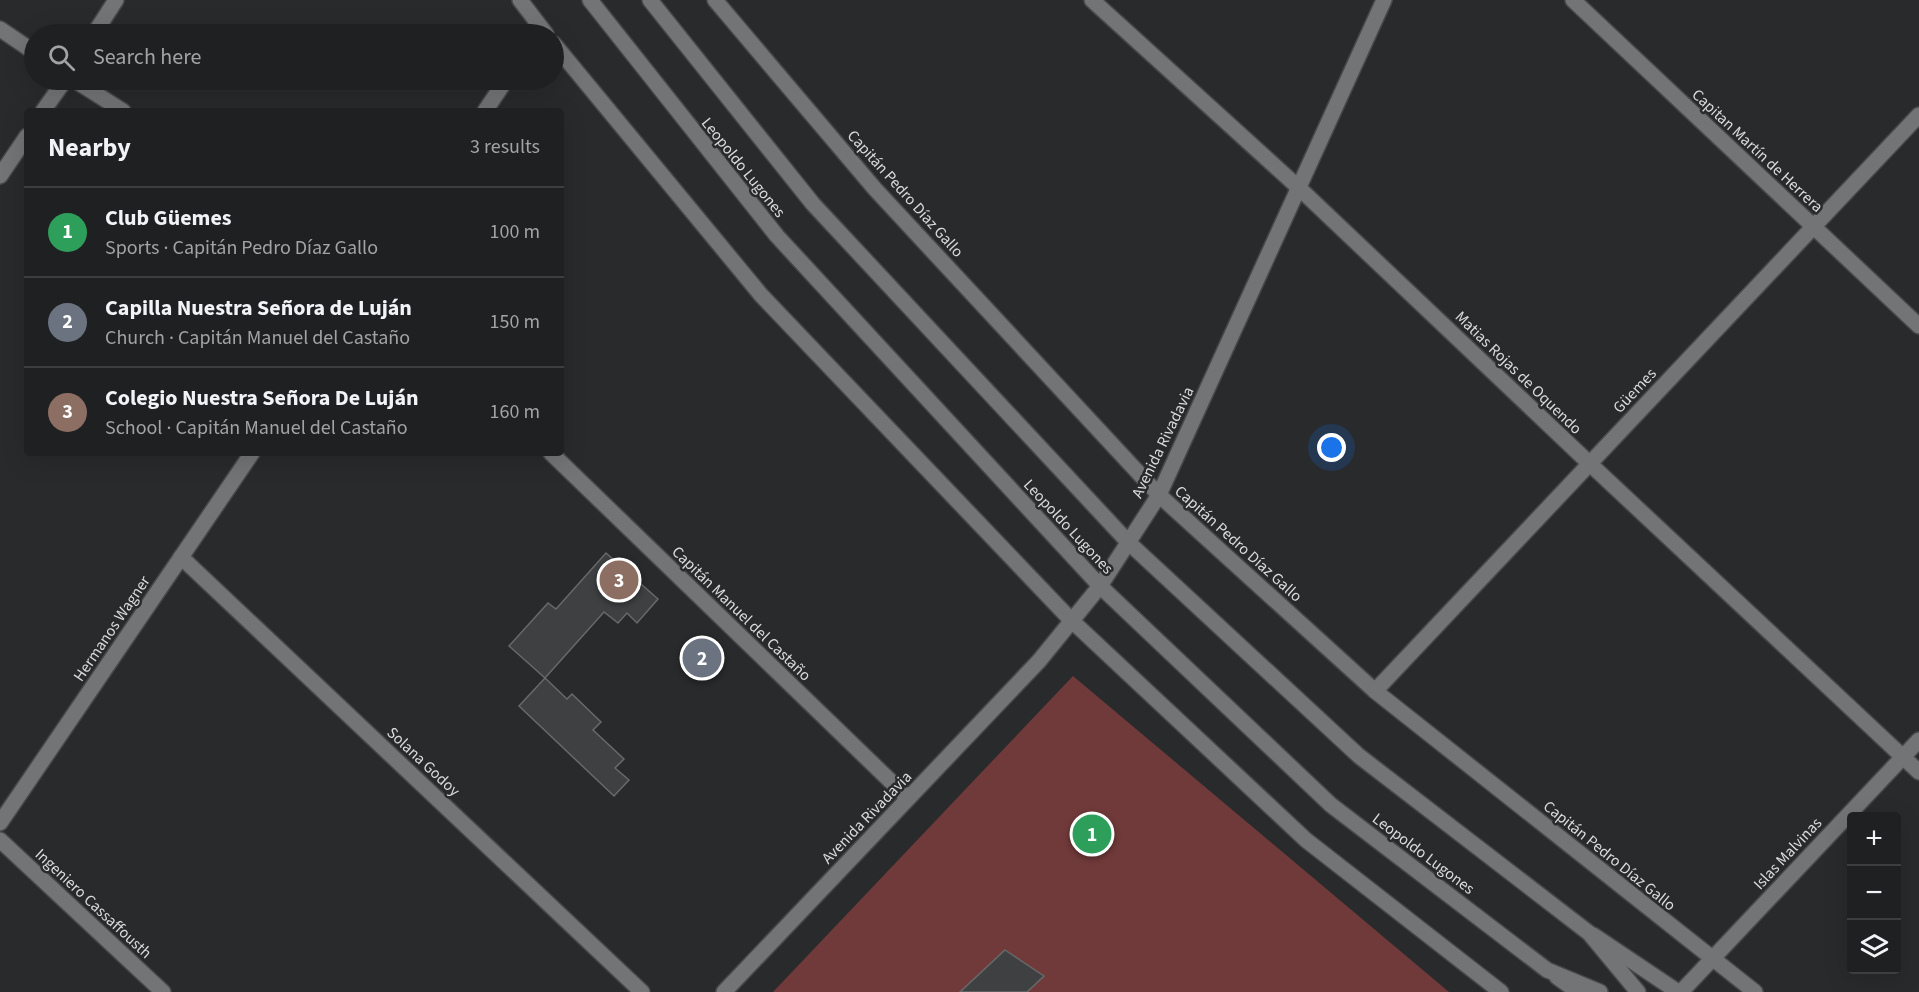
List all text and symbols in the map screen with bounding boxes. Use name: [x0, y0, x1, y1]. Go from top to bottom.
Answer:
search box: [24, 24, 564, 90]
icon: search: [45, 41, 78, 74]
text: Search here: [93, 41, 201, 73]
street label: Capitan Martín de Herrera: [1687, 84, 1828, 217]
street label: Leopoldo Lugones: [696, 113, 791, 222]
street label: Capitán Pedro Díaz Gallo: [842, 125, 968, 262]
text: Nearby: [48, 129, 131, 166]
text: 3 results: [470, 133, 540, 161]
text: Club Güemes: [105, 202, 232, 234]
text: 1: [62, 218, 73, 246]
text: 100 m: [490, 218, 540, 246]
text: Sports · Capitán Pedro Díaz Gallo: [105, 234, 378, 262]
text: Capilla Nuestra Señora de Luján: [105, 292, 412, 324]
street label: Matias Rojas de Oquendo: [1450, 306, 1587, 439]
text: 2: [62, 308, 73, 336]
text: 150 m: [490, 308, 540, 336]
text: Church · Capitán Manuel del Castaño: [105, 324, 410, 352]
street label: Güemes: [1608, 363, 1662, 418]
text: Colegio Nuestra Señora De Luján: [105, 382, 419, 414]
street label: Avenida Rivadavia: [1126, 383, 1199, 502]
text: 3: [62, 398, 73, 426]
text: 160 m: [490, 398, 540, 426]
text: School · Capitán Manuel del Castaño: [105, 414, 408, 442]
your location: [1317, 433, 1346, 462]
street label: Leopoldo Lugones: [1018, 474, 1118, 579]
street label: Capitán Pedro Díaz Gallo: [1170, 481, 1307, 607]
street label: Capitán Manuel del Castaño: [667, 541, 816, 686]
pin: 3: [600, 558, 638, 602]
street label: Hermanos Wagner: [68, 571, 156, 686]
pin: 2: [682, 636, 722, 680]
street label: Solana Godoy: [382, 722, 465, 802]
street label: Avenida Rivadavia: [817, 766, 917, 869]
street label: Capitán Pedro Díaz Gallo: [1539, 795, 1680, 916]
street label: Leopoldo Lugones: [1368, 808, 1479, 900]
pin: 1: [1072, 812, 1112, 856]
street label: Islas Malvinas: [1748, 812, 1827, 895]
map controls: [1847, 812, 1901, 974]
button: +: [1847, 812, 1901, 866]
street label: Ingeniero Cassaffousth: [30, 844, 156, 964]
button: −: [1847, 866, 1901, 920]
button: layers: [1847, 920, 1901, 974]

